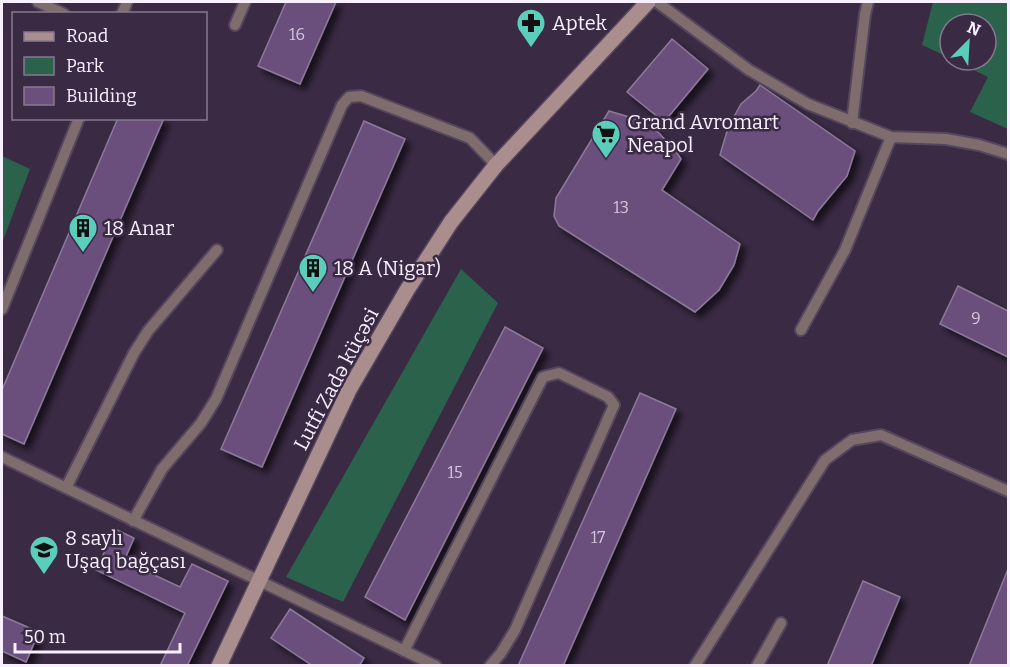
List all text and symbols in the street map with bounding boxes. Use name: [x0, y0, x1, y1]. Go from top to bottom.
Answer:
pharmacy icon: Aptek: [515, 7, 547, 49]
place label: Aptek: [552, 11, 608, 35]
legend: [12, 12, 207, 120]
north arrow: [938, 12, 998, 72]
text: N: [964, 18, 983, 40]
text: Road: [66, 25, 109, 47]
house number: 16: [289, 25, 305, 44]
text: Park: [66, 55, 105, 77]
text: Building: [66, 85, 137, 107]
place label: Grand Avromart Neapol: [627, 110, 779, 157]
supermarket icon: Grand Avromart Neapol: [590, 118, 622, 160]
house number: 13: [613, 198, 629, 217]
building icon: 18 Anar: [67, 212, 99, 254]
place label: 18 Anar: [104, 216, 175, 240]
building icon: 18 A (Nigar): [297, 252, 329, 294]
place label: 18 A (Nigar): [334, 256, 441, 280]
street label: Lutfi Zadə küçəsi: [288, 304, 384, 454]
house number: 9: [971, 309, 981, 328]
house number: 15: [447, 463, 463, 482]
place label: 8 saylı Uşaq bağçası: [65, 526, 186, 573]
house number: 17: [591, 528, 605, 547]
school or university icon: 8 saylı Uşaq bağçası: [28, 534, 60, 576]
scale bar: [15, 616, 180, 654]
text: 50 m: [24, 626, 66, 648]

